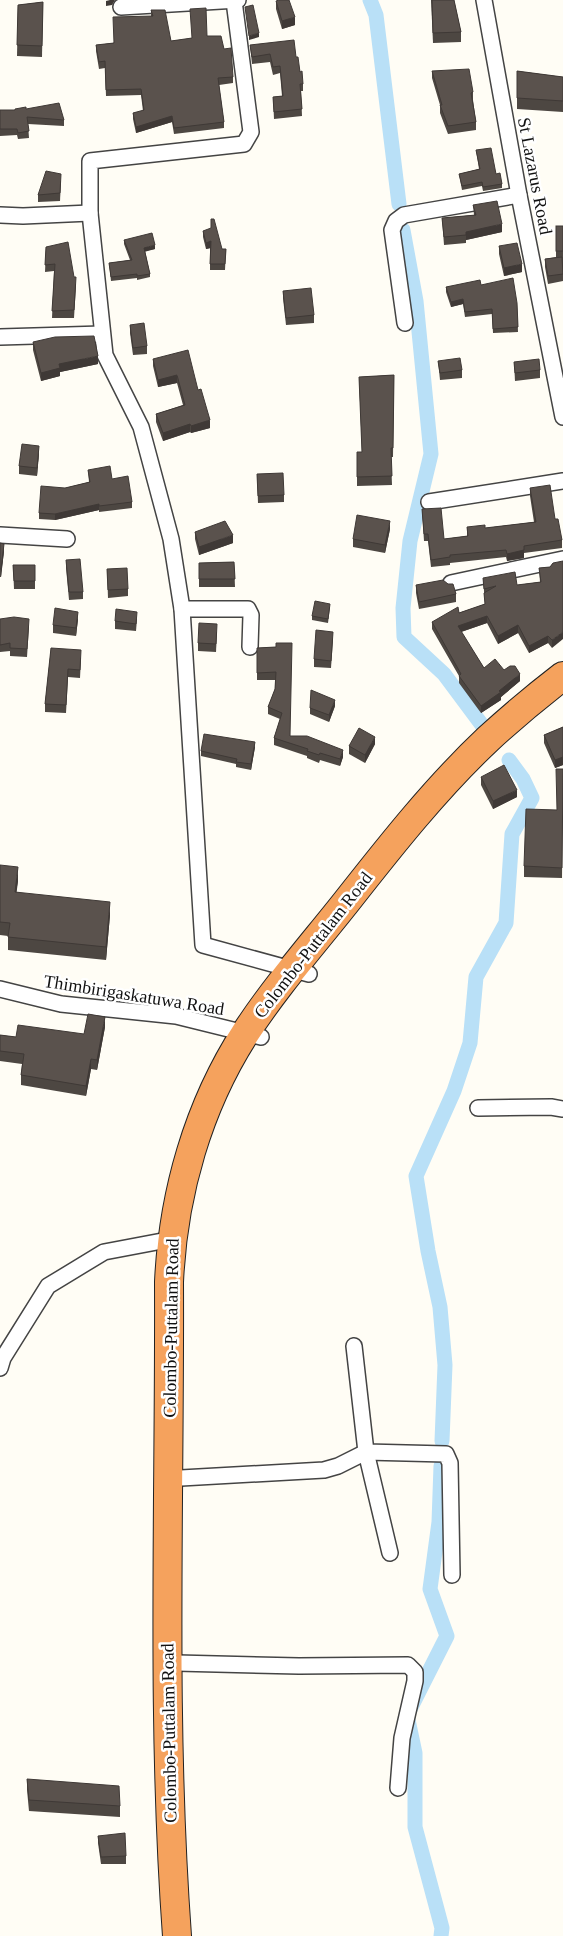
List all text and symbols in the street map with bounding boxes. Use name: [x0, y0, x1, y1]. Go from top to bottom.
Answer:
street label: St Lazarus Road: [514, 116, 556, 236]
street label: Colombo-Puttalam Road: [250, 868, 376, 1022]
street label: Thimbirigaskatuwa Road: [42, 971, 226, 1019]
street label: Colombo-Puttalam Road: [159, 1238, 183, 1418]
street label: Colombo-Puttalam Road: [157, 1643, 181, 1823]

